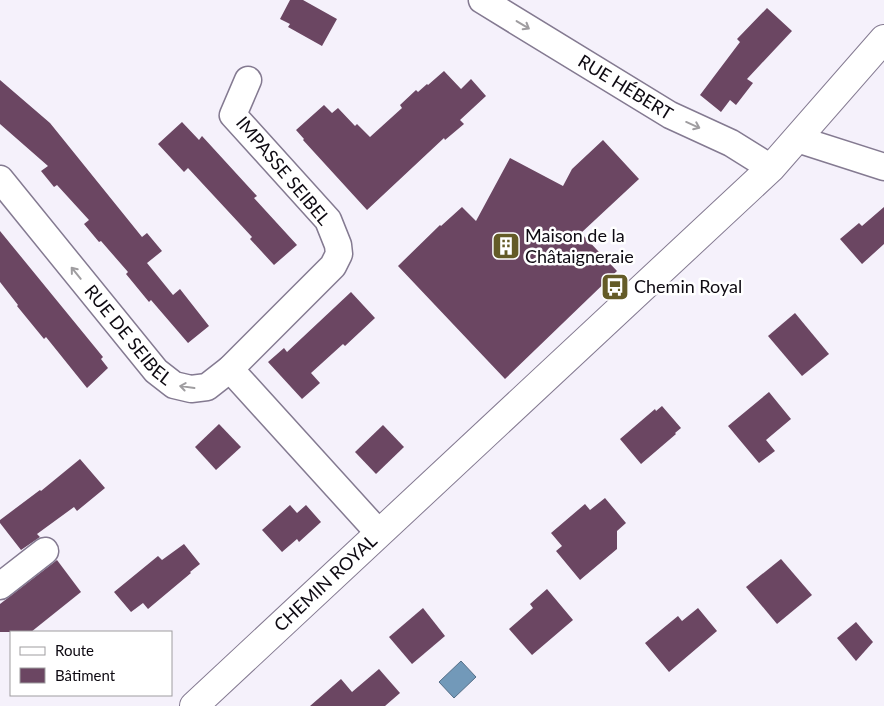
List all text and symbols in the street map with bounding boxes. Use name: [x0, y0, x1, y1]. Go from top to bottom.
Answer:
one-way arrow: [516, 21, 530, 31]
street label: RUE HÉBERT: [574, 49, 678, 124]
street label: IMPASSE SEIBEL: [232, 112, 336, 229]
one-way arrow: [685, 121, 700, 131]
place label: Maison de la Châtaigneraie: [525, 224, 634, 267]
building icon: Maison de la Châtaigneraie: [491, 231, 521, 261]
one-way arrow: [71, 267, 82, 280]
bus stop icon: Chemin Royal: [600, 272, 630, 302]
place label: Chemin Royal: [634, 275, 742, 297]
street label: RUE DE SEIBEL: [80, 280, 177, 389]
one-way arrow: [180, 382, 196, 392]
street label: CHEMIN ROYAL: [269, 529, 381, 636]
legend: [10, 631, 172, 696]
text: Route: [55, 641, 94, 659]
text: Bâtiment: [55, 666, 116, 684]

